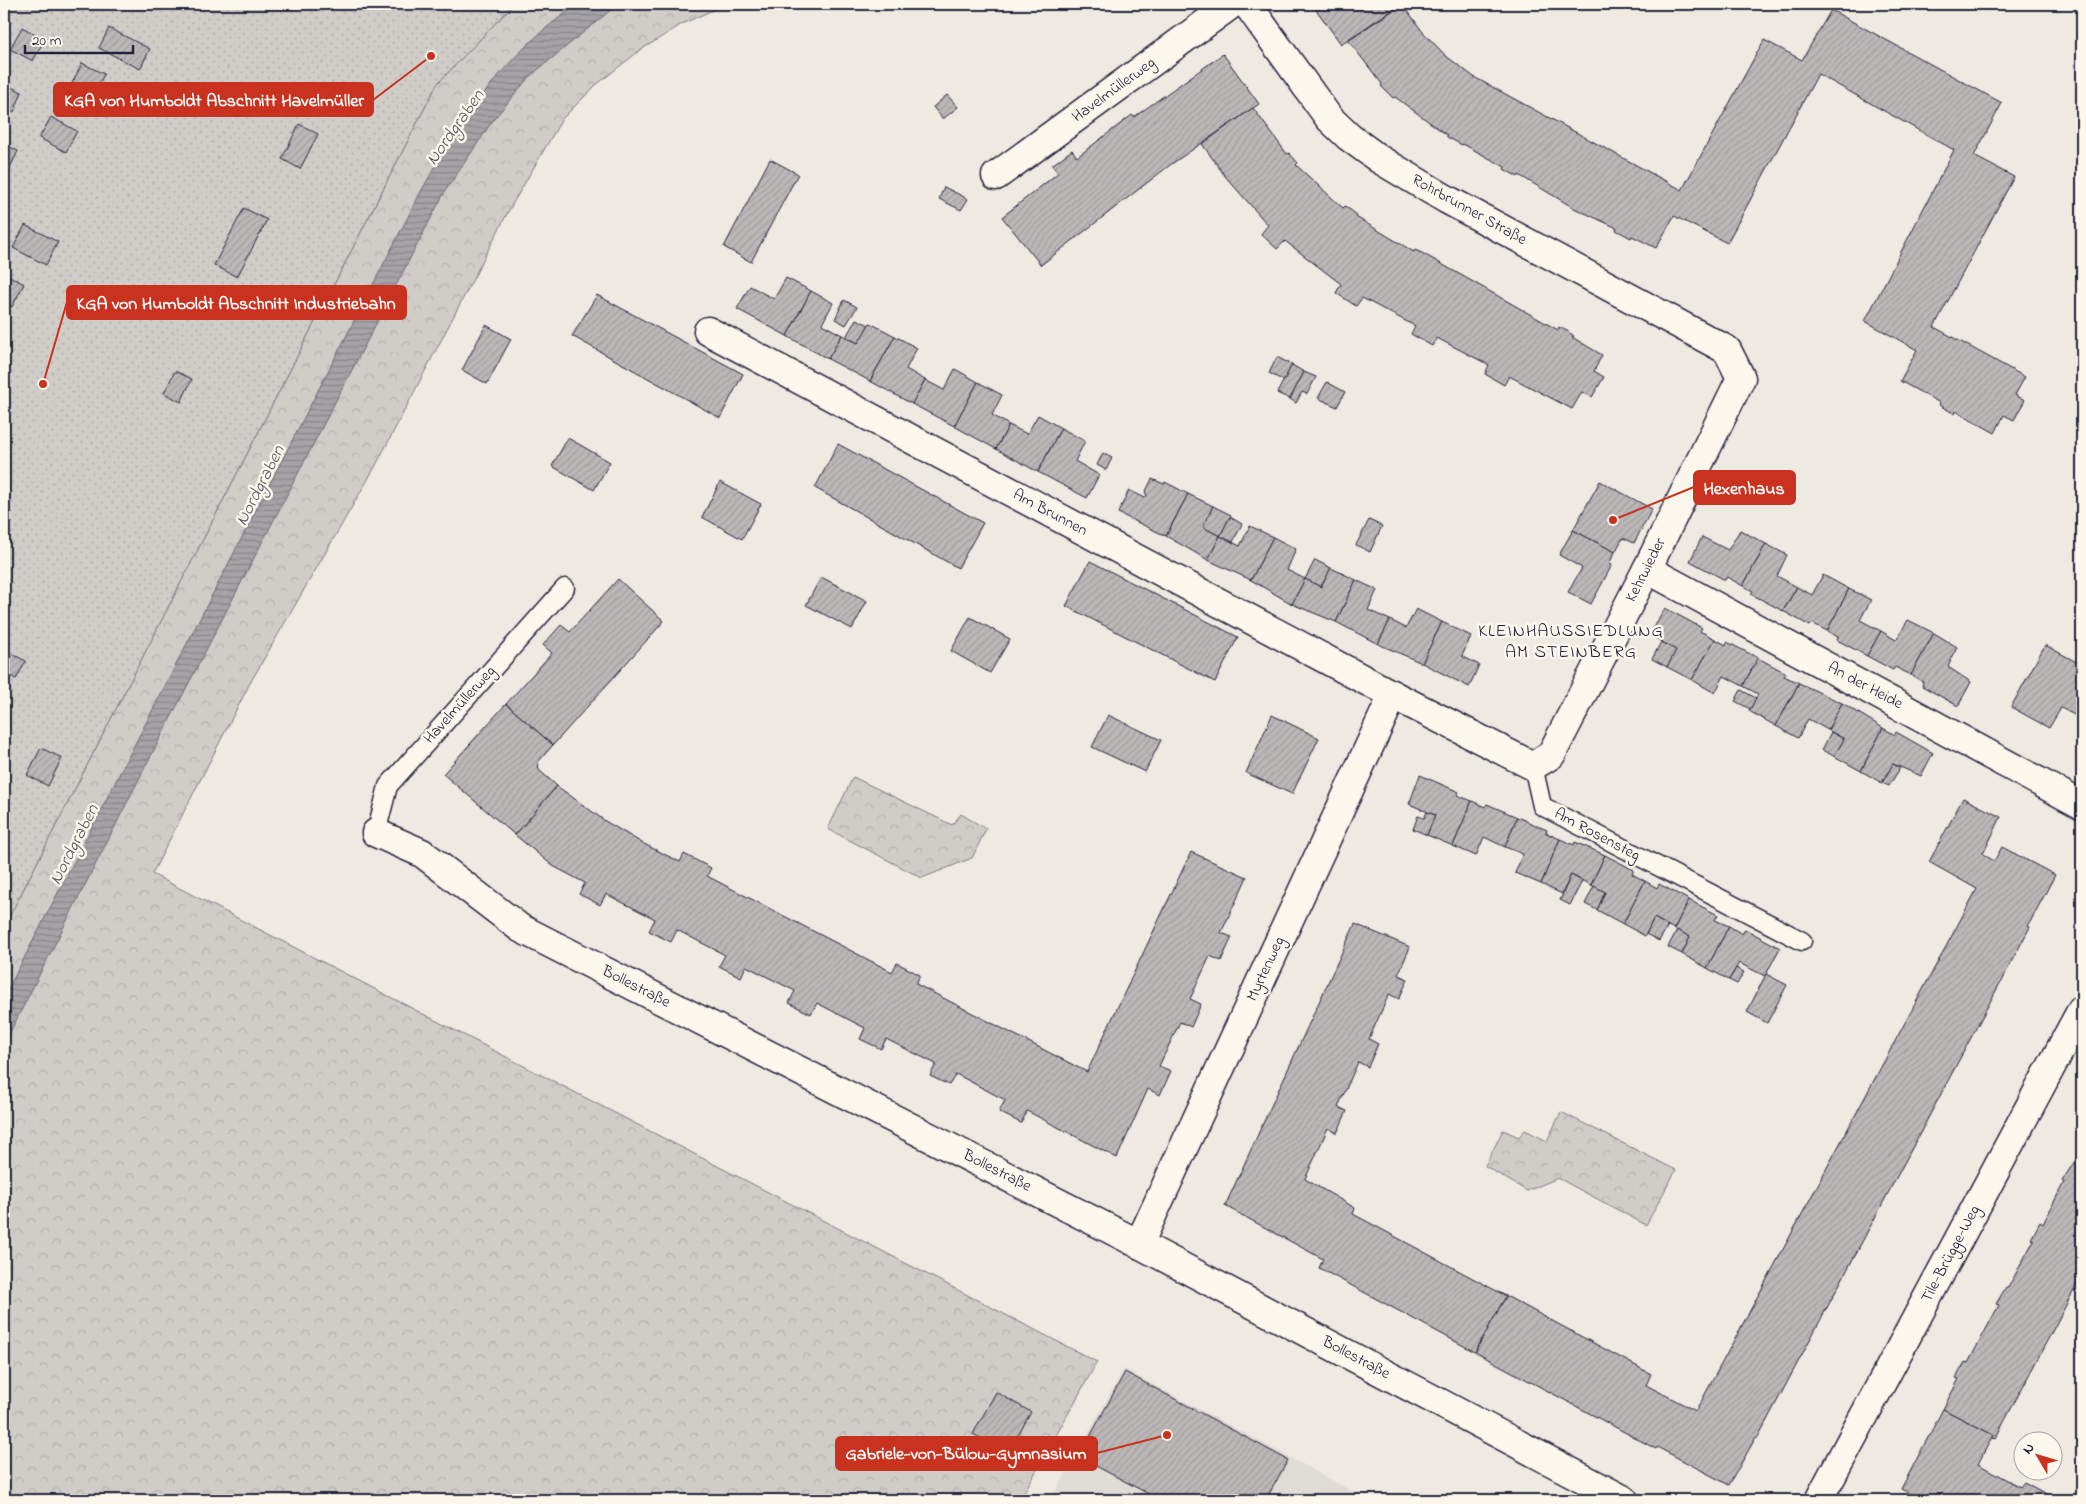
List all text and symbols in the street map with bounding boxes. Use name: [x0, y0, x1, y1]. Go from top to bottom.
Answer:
scale bar: [25, 22, 132, 54]
text: 20 m: [32, 30, 62, 52]
street label: Havelmüllerweg: [1067, 51, 1161, 129]
callout: KGA von Humboldt Abschnitt Havelmüller: [54, 83, 373, 116]
water label: Nordgraben: [420, 84, 492, 171]
text: KGA von Humboldt Abschnitt Havelmüller: [64, 89, 364, 115]
street label: Rohrbrunner Straße: [1407, 168, 1532, 252]
callout: KGA von Humboldt Abschnitt Industriebahn: [67, 286, 406, 319]
text: KGA von Humboldt Abschnitt Industriebahn: [76, 292, 396, 318]
water label: Nordgraben: [230, 440, 293, 531]
callout: Hexenhaus: [1694, 471, 1795, 504]
text: Hexenhaus: [1703, 477, 1785, 503]
street label: Am Brunnen: [1008, 483, 1092, 543]
street label: Kehrwieder: [1620, 534, 1672, 606]
district label: KLEINHAUSSIEDLUNG AM STEINBERG: [1478, 619, 1664, 666]
street label: An der Heide: [1823, 656, 1908, 716]
street label: Havelmüllerweg: [418, 660, 502, 750]
water label: Nordgraben: [44, 799, 107, 890]
street label: Am Rosensteg: [1550, 802, 1644, 868]
street label: Myrtenweg: [1241, 933, 1291, 1005]
street label: Bollestraße: [597, 959, 675, 1015]
street label: Bollestraße: [958, 1143, 1036, 1199]
street label: Tile-Brügge-Weg: [1915, 1201, 1987, 1307]
street label: Bollestraße: [1317, 1330, 1395, 1386]
north arrow: [2014, 1432, 2064, 1482]
callout: Gabriele-von-Bülow-Gymnasium: [836, 1437, 1097, 1470]
text: N: [2018, 1439, 2040, 1459]
text: Gabriele-von-Bülow-Gymnasium: [846, 1442, 1086, 1469]

